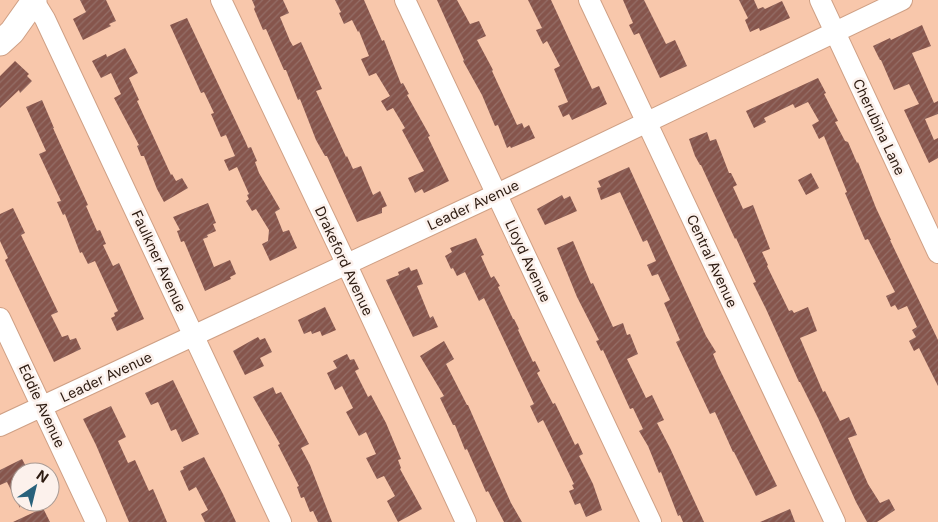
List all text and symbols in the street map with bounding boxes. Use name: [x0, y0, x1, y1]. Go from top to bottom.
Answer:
street label: Cherubina Lane: [850, 76, 909, 178]
street label: Leader Avenue: [424, 176, 521, 233]
street label: Drakeford Avenue: [312, 203, 377, 318]
street label: Faulkner Avenue: [129, 207, 190, 314]
street label: Central Avenue: [683, 211, 741, 310]
street label: Lloyd Avenue: [502, 217, 555, 305]
street label: Leader Avenue: [57, 348, 154, 405]
street label: Eddie Avenue: [16, 361, 69, 450]
north arrow: [10, 462, 60, 512]
text: N: [33, 466, 52, 486]

